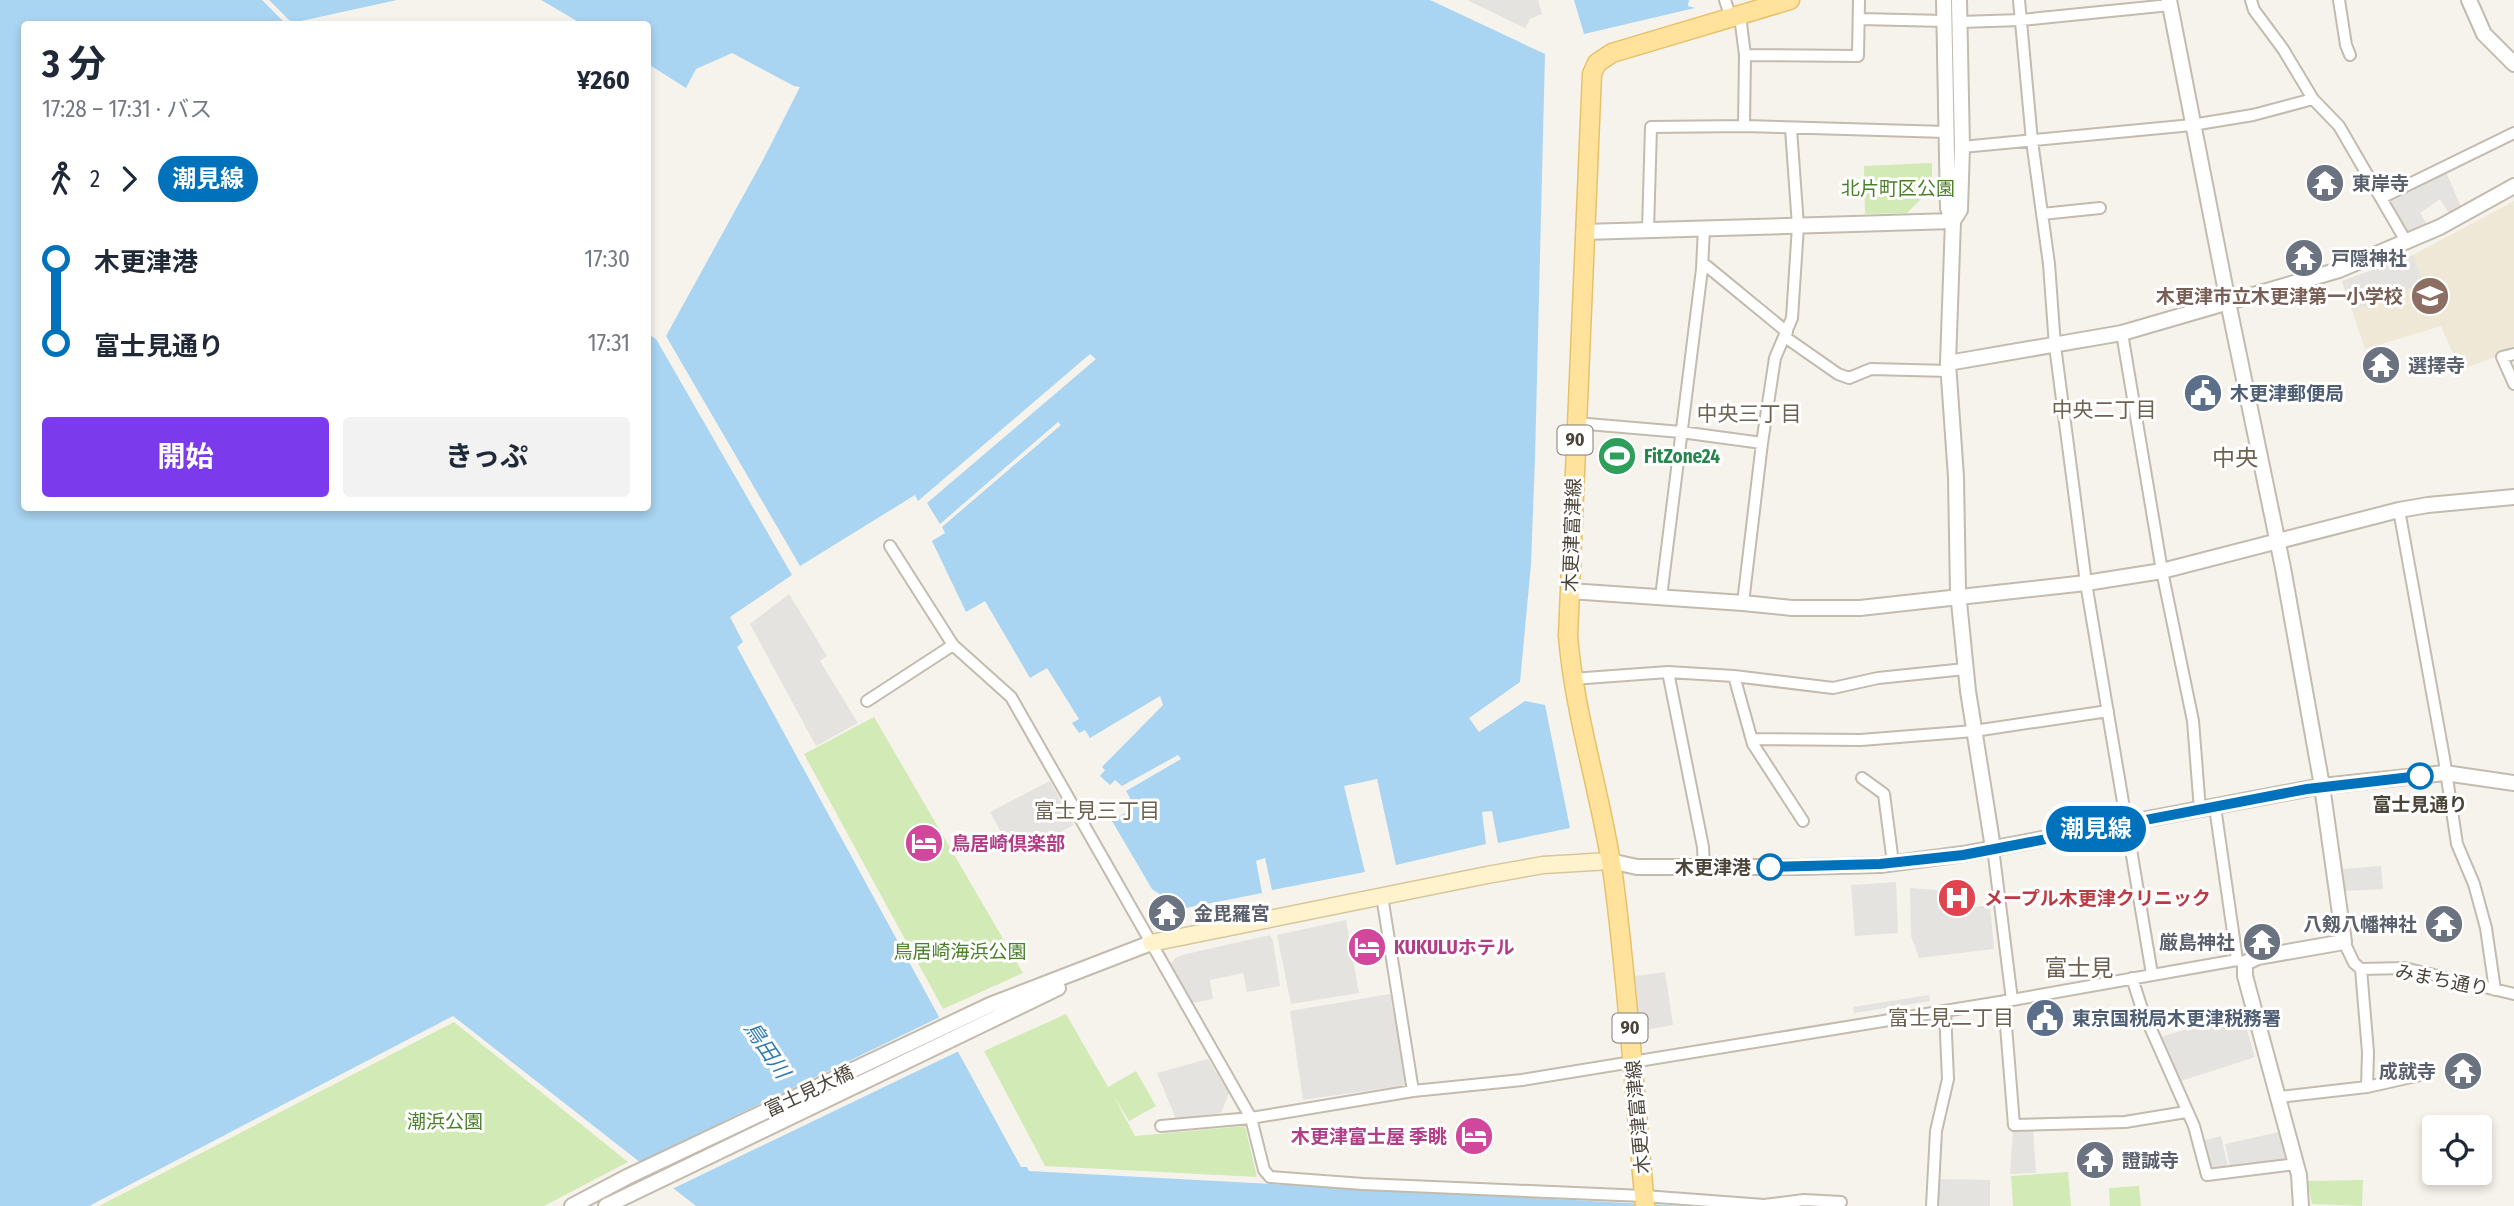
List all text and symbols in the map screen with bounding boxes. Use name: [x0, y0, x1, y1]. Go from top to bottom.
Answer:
text: 3 分: [42, 41, 106, 87]
text: ¥260: [577, 65, 630, 96]
text: 17:28 – 17:31 · バス: [42, 95, 212, 123]
icon: walk: [42, 160, 80, 198]
icon: forward: [110, 160, 148, 198]
temple icon: 東岸寺: [2304, 162, 2346, 204]
text: 2: [90, 165, 100, 193]
text: 潮見線: [172, 165, 244, 193]
place label: 東岸寺: [2352, 172, 2409, 195]
park label: 北片町区公園: [1841, 177, 1955, 200]
temple icon: 戸隠神社: [2283, 237, 2325, 279]
text: 17:30: [584, 245, 630, 273]
text: 木更津港: [94, 247, 198, 278]
place label: 戸隠神社: [2331, 247, 2407, 270]
school or university icon: 木更津市立木更津第一小学校: [2409, 275, 2451, 317]
place label: 木更津市立木更津第一小学校: [2156, 285, 2403, 308]
text: 17:31: [588, 329, 630, 357]
text: 富士見通り: [94, 331, 224, 362]
temple icon: 選擇寺: [2360, 344, 2402, 386]
place label: 選擇寺: [2408, 354, 2465, 377]
public building icon: 木更津郵便局: [2182, 372, 2224, 414]
place label: 木更津郵便局: [2230, 382, 2344, 405]
district label: 中央二丁目: [2052, 397, 2157, 423]
district label: 中央三丁目: [1697, 401, 1802, 427]
button: 開始: [42, 417, 329, 497]
button: きっぷ: [343, 417, 630, 497]
road number: 90: [1558, 426, 1592, 454]
sports icon: FitZone24: [1596, 435, 1638, 477]
district label: 中央: [2212, 444, 2258, 472]
place label: FitZone24: [1644, 445, 1720, 468]
street label: 木更津富津線: [1559, 478, 1585, 592]
marker: 富士見通り: [2407, 763, 2433, 789]
place label: 富士見通り: [2372, 793, 2468, 816]
district label: 富士見三丁目: [1034, 798, 1160, 824]
line badge: 潮見線: [2056, 806, 2136, 852]
text: 潮見線: [2060, 815, 2132, 843]
hotel icon: 鳥居崎倶楽部: [903, 822, 945, 864]
place label: 鳥居崎倶楽部: [951, 832, 1065, 855]
marker: 木更津港: [1757, 854, 1783, 880]
place label: 木更津港: [1675, 856, 1751, 879]
hospital icon: メープル木更津クリニック: [1936, 877, 1978, 919]
place label: メープル木更津クリニック: [1984, 887, 2211, 910]
temple icon: 金毘羅宮: [1146, 892, 1188, 934]
place label: 金毘羅宮: [1194, 902, 1270, 925]
temple icon: 八剱八幡神社: [2423, 903, 2465, 945]
place label: 八剱八幡神社: [2303, 913, 2417, 936]
temple icon: 厳島神社: [2241, 921, 2283, 963]
hotel icon: KUKULUホテル: [1346, 926, 1388, 968]
place label: 厳島神社: [2159, 931, 2235, 954]
place label: KUKULUホテル: [1394, 936, 1515, 959]
park label: 鳥居崎海浜公園: [893, 940, 1027, 963]
district label: 富士見: [2045, 954, 2114, 982]
street label: みまち通り: [2393, 960, 2491, 1000]
public building icon: 東京国税局木更津税務署: [2024, 997, 2066, 1039]
district label: 富士見二丁目: [1888, 1005, 2014, 1031]
place label: 東京国税局木更津税務署: [2072, 1007, 2281, 1030]
road number: 90: [1612, 1014, 1648, 1042]
water label: 鳥田川: [739, 1017, 797, 1085]
temple icon: 成就寺: [2442, 1050, 2484, 1092]
street label: 木更津富津線: [1622, 1059, 1654, 1175]
street label: 富士見大橋: [761, 1060, 857, 1122]
place label: 成就寺: [2379, 1060, 2436, 1083]
park label: 潮浜公園: [407, 1110, 483, 1133]
hotel icon: 木更津富士屋 季眺: [1453, 1115, 1495, 1157]
map controls: [2422, 1115, 2492, 1185]
button: locate: [2422, 1115, 2492, 1185]
place label: 木更津富士屋 季眺: [1291, 1125, 1447, 1148]
temple icon: 證誠寺: [2074, 1139, 2116, 1181]
place label: 證誠寺: [2122, 1149, 2179, 1172]

